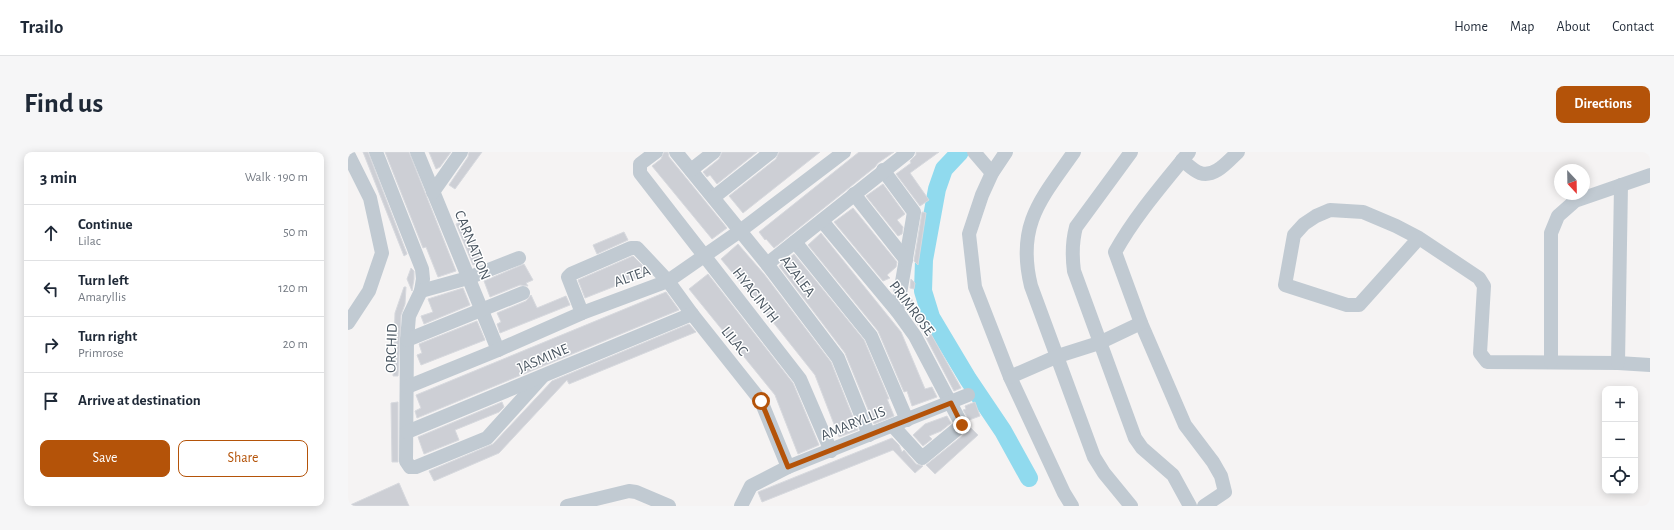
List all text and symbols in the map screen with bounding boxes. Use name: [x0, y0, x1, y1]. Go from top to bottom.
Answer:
text: Trailo: [20, 18, 63, 37]
text: Home: [1454, 20, 1488, 34]
text: Map: [1510, 20, 1534, 34]
text: About: [1556, 20, 1590, 34]
text: Contact: [1612, 20, 1654, 34]
button: Directions: [1556, 86, 1650, 123]
text: Find us: [24, 90, 103, 118]
north arrow: [1554, 164, 1590, 200]
text: 3 min: [40, 169, 77, 186]
text: Walk · 190 m: [245, 171, 308, 184]
street label: CARNATION: [452, 208, 493, 282]
text: Continue: [78, 217, 133, 232]
icon: ahead: [40, 222, 62, 244]
text: 50 m: [283, 226, 308, 239]
text: Lilac: [78, 235, 101, 248]
street label: AZALEA: [777, 253, 818, 300]
street label: ALTEA: [612, 263, 653, 290]
street label: HYACINTH: [730, 265, 782, 326]
text: Turn left: [78, 273, 129, 288]
icon: left: [40, 278, 62, 300]
street label: PRIMROSE: [886, 278, 937, 338]
text: 120 m: [278, 282, 308, 295]
text: Amaryllis: [78, 291, 126, 304]
street label: ORCHID: [383, 323, 400, 373]
street label: LILAC: [718, 324, 751, 359]
text: Turn right: [78, 329, 137, 344]
icon: right: [40, 334, 62, 356]
text: 20 m: [283, 338, 308, 351]
street label: JASMINE: [516, 341, 571, 376]
text: Primrose: [78, 347, 124, 360]
map controls: [1602, 386, 1638, 494]
button: +: [1602, 386, 1638, 422]
icon: arrive: [40, 390, 62, 412]
route start: [752, 392, 770, 410]
text: Arrive at destination: [78, 393, 201, 408]
street label: AMARYLLIS: [819, 404, 888, 443]
route end: [953, 416, 971, 434]
button: −: [1602, 422, 1638, 458]
button: Save: [40, 440, 170, 477]
button: Share: [178, 440, 308, 477]
button: locate: [1602, 458, 1638, 494]

